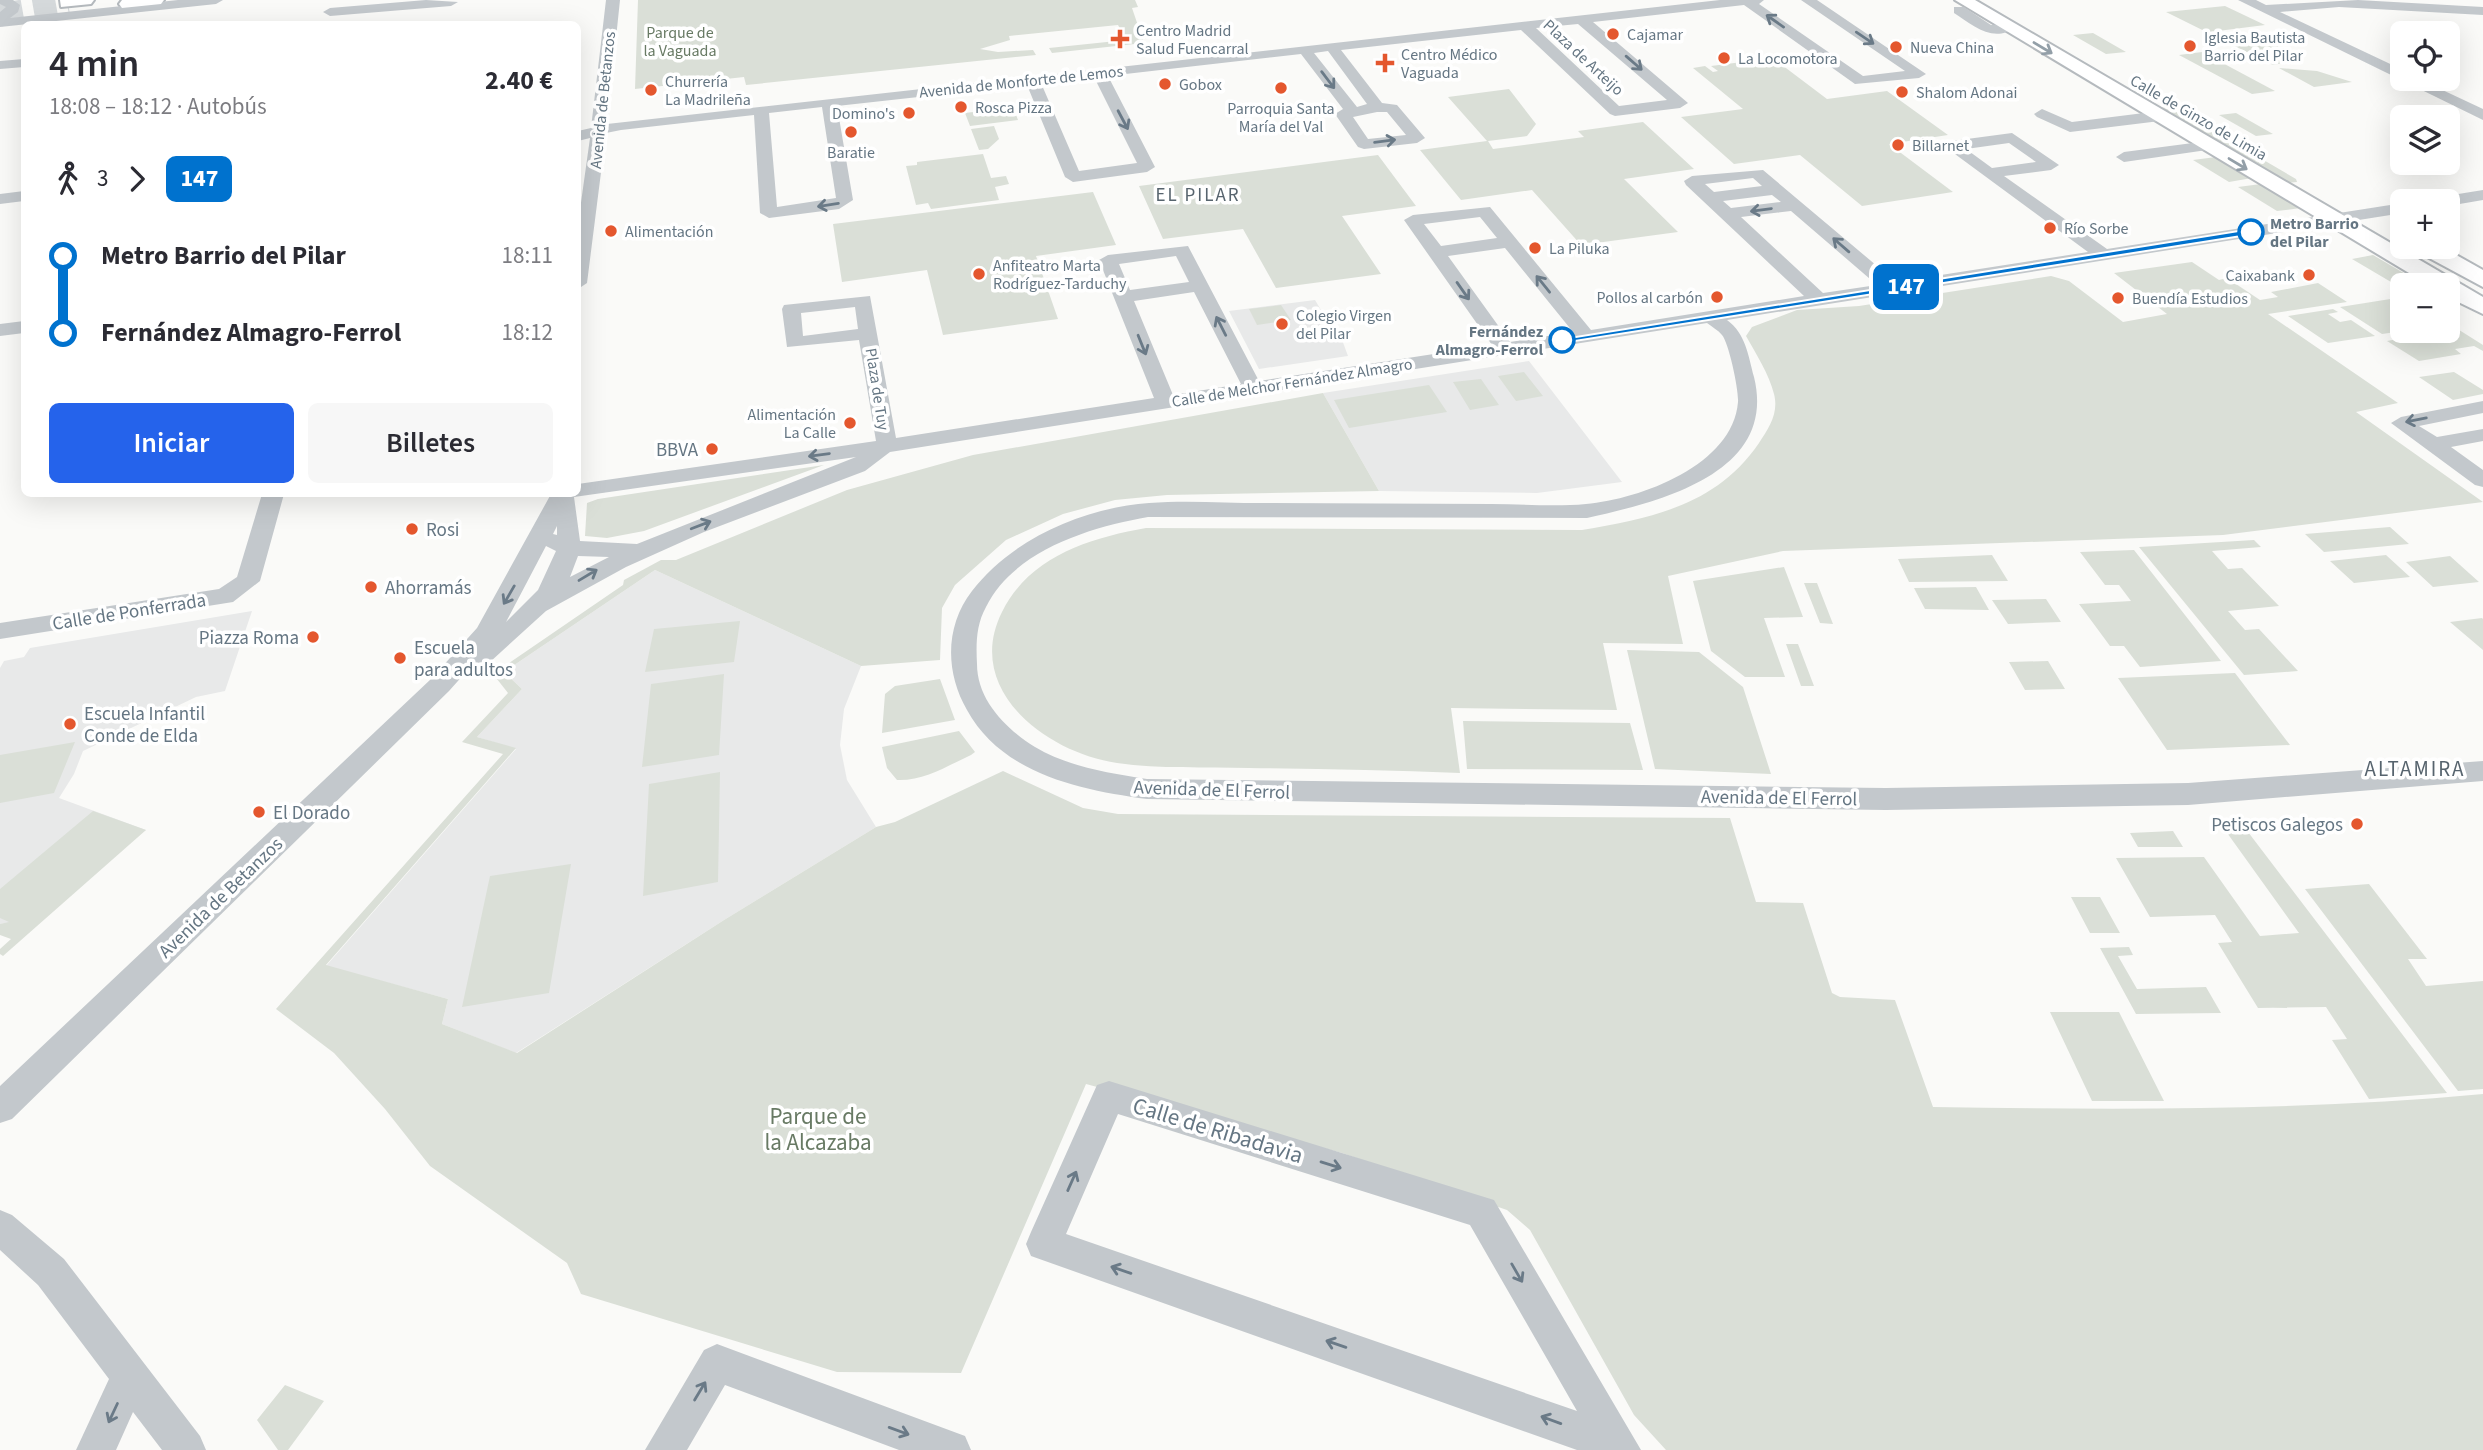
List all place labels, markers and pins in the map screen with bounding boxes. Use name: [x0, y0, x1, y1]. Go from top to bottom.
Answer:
place label: Centro Madrid Salud Fuencarral: [1136, 20, 1249, 60]
place label: Cajamar: [1627, 24, 1684, 46]
marker: Cajamar: [1605, 26, 1621, 42]
place label: Iglesia Bautista Barrio del Pilar: [2204, 27, 2305, 67]
marker: Centro Madrid Salud Fuencarral: [1110, 29, 1130, 49]
place label: Nueva China: [1910, 37, 1994, 59]
marker: Iglesia Bautista Barrio del Pilar: [2182, 38, 2198, 54]
marker: Nueva China: [1888, 39, 1904, 55]
place label: Centro Médico Vaguada: [1401, 44, 1498, 84]
place label: La Locomotora: [1738, 48, 1838, 70]
marker: La Locomotora: [1716, 50, 1732, 66]
marker: Centro Médico Vaguada: [1375, 53, 1395, 73]
place label: Churrería La Madrileña: [665, 71, 751, 111]
place label: Gobox: [1179, 74, 1222, 96]
marker: Gobox: [1157, 76, 1173, 92]
marker: Parroquia Santa María del Val: [1273, 80, 1289, 96]
marker: Churrería La Madrileña: [643, 82, 659, 98]
place label: Shalom Adonai: [1916, 82, 2018, 104]
marker: Shalom Adonai: [1894, 84, 1910, 100]
place label: Rosca Pizza: [975, 97, 1052, 119]
place label: Parroquia Santa María del Val: [1227, 98, 1335, 138]
marker: Rosca Pizza: [953, 99, 969, 115]
place label: Domino's: [832, 103, 895, 125]
marker: Domino's: [901, 105, 917, 121]
marker: Baratie: [843, 124, 859, 140]
place label: Billarnet: [1912, 135, 1970, 157]
marker: Billarnet: [1890, 137, 1906, 153]
place label: Baratie: [827, 142, 875, 164]
place label: Metro Barrio del Pilar: [2270, 213, 2359, 253]
place label: Río Sorbe: [2064, 218, 2129, 240]
marker: Metro Barrio del Pilar: [2238, 219, 2264, 245]
marker: Río Sorbe: [2042, 220, 2058, 236]
place label: Alimentación: [625, 221, 713, 243]
marker: Alimentación: [603, 223, 619, 239]
place label: La Piluka: [1549, 238, 1610, 260]
marker: La Piluka: [1527, 240, 1543, 256]
place label: Anfiteatro Marta Rodríguez-Tarduchy: [993, 255, 1127, 295]
place label: Caixabank: [2225, 265, 2295, 287]
marker: Anfiteatro Marta Rodríguez-Tarduchy: [971, 266, 987, 282]
marker: Caixabank: [2301, 267, 2317, 283]
place label: Pollos al carbón: [1597, 287, 1703, 309]
place label: Buendía Estudios: [2132, 288, 2248, 310]
marker: Pollos al carbón: [1709, 289, 1725, 305]
marker: Buendía Estudios: [2110, 290, 2126, 306]
place label: Colegio Virgen del Pilar: [1296, 305, 1392, 345]
marker: Colegio Virgen del Pilar: [1274, 316, 1290, 332]
place label: Fernández Almagro-Ferrol: [1435, 321, 1543, 361]
marker: Fernández Almagro-Ferrol: [1549, 327, 1575, 353]
place label: Alimentación La Calle: [748, 404, 836, 444]
marker: Alimentación La Calle: [842, 415, 858, 431]
place label: BBVA: [656, 437, 699, 464]
marker: BBVA: [704, 441, 720, 457]
place label: Rosi: [426, 517, 460, 544]
marker: Rosi: [404, 521, 420, 537]
place label: Ahorramás: [385, 575, 472, 602]
marker: Ahorramás: [363, 579, 379, 595]
place label: Piazza Roma: [199, 625, 299, 652]
marker: Piazza Roma: [305, 629, 321, 645]
place label: Escuela para adultos: [414, 635, 513, 684]
marker: Escuela para adultos: [392, 650, 408, 666]
place label: Escuela Infantil Conde de Elda: [84, 701, 205, 750]
marker: Escuela Infantil Conde de Elda: [62, 716, 78, 732]
place label: El Dorado: [273, 800, 350, 827]
marker: El Dorado: [251, 804, 267, 820]
place label: Petiscos Galegos: [2211, 812, 2343, 839]
marker: Petiscos Galegos: [2349, 816, 2365, 832]

